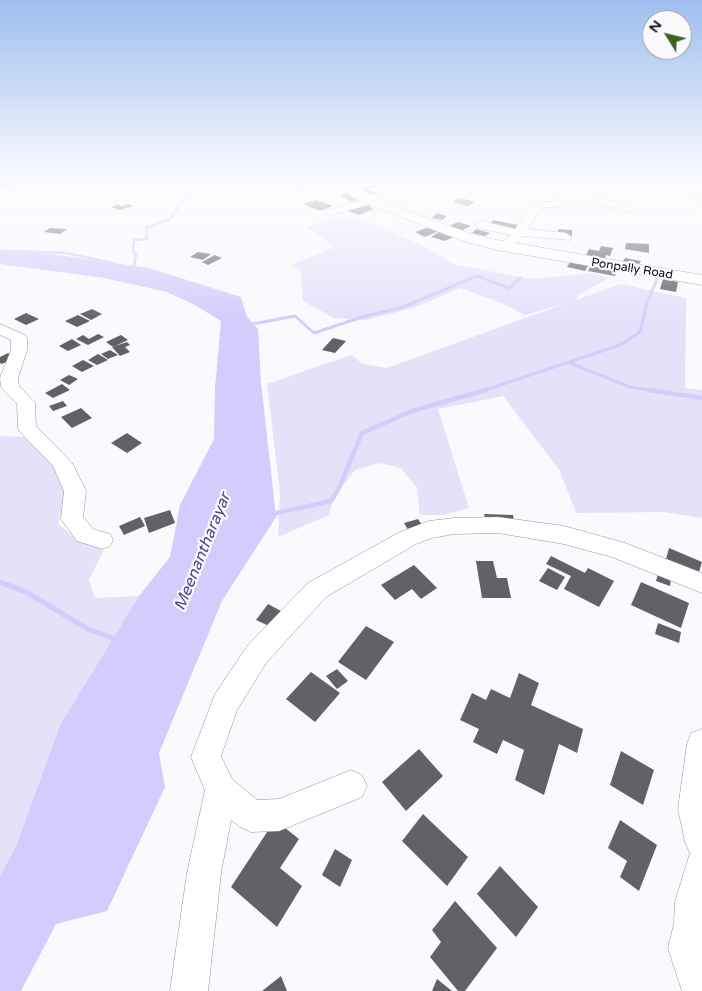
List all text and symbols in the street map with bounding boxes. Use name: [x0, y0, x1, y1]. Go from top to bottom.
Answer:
north arrow: [642, 10, 692, 60]
text: N: [645, 17, 665, 36]
street label: Ponpally Road: [590, 255, 674, 283]
water label: Meenantharayar: [171, 490, 235, 614]

